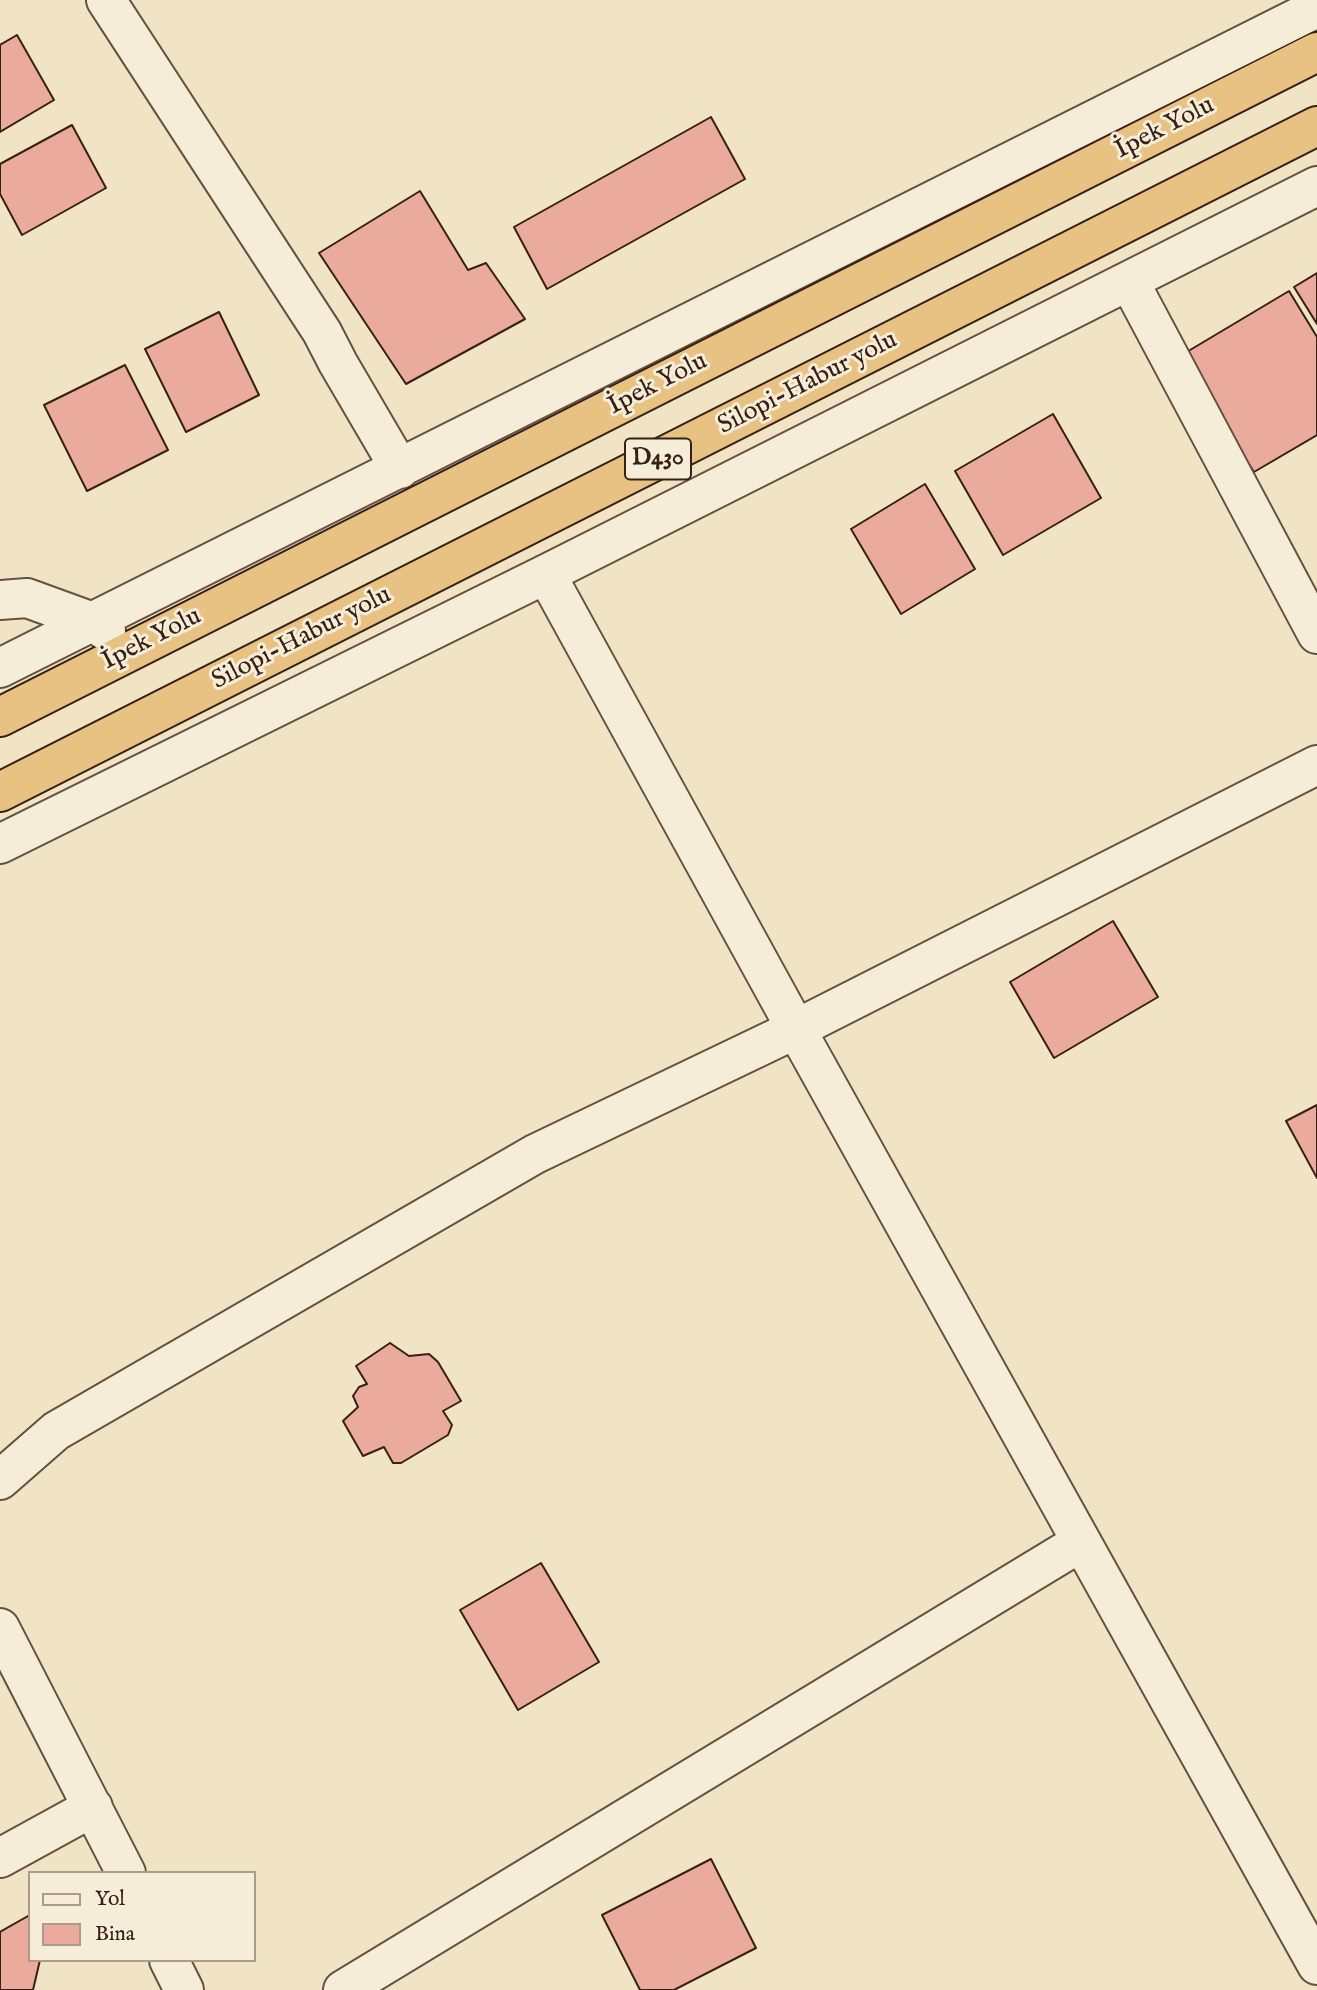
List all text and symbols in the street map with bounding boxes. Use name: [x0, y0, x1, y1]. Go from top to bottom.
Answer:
street label: İpek Yolu: [1110, 91, 1220, 167]
street label: Silopi-Habur yolu: [713, 325, 903, 443]
street label: İpek Yolu: [603, 347, 713, 423]
road number: D430: [625, 438, 691, 480]
street label: Silopi-Habur yolu: [207, 580, 397, 698]
street label: İpek Yolu: [97, 602, 207, 678]
legend: [28, 1871, 256, 1962]
text: Yol: [95, 1886, 125, 1913]
text: Bina: [95, 1921, 135, 1948]

